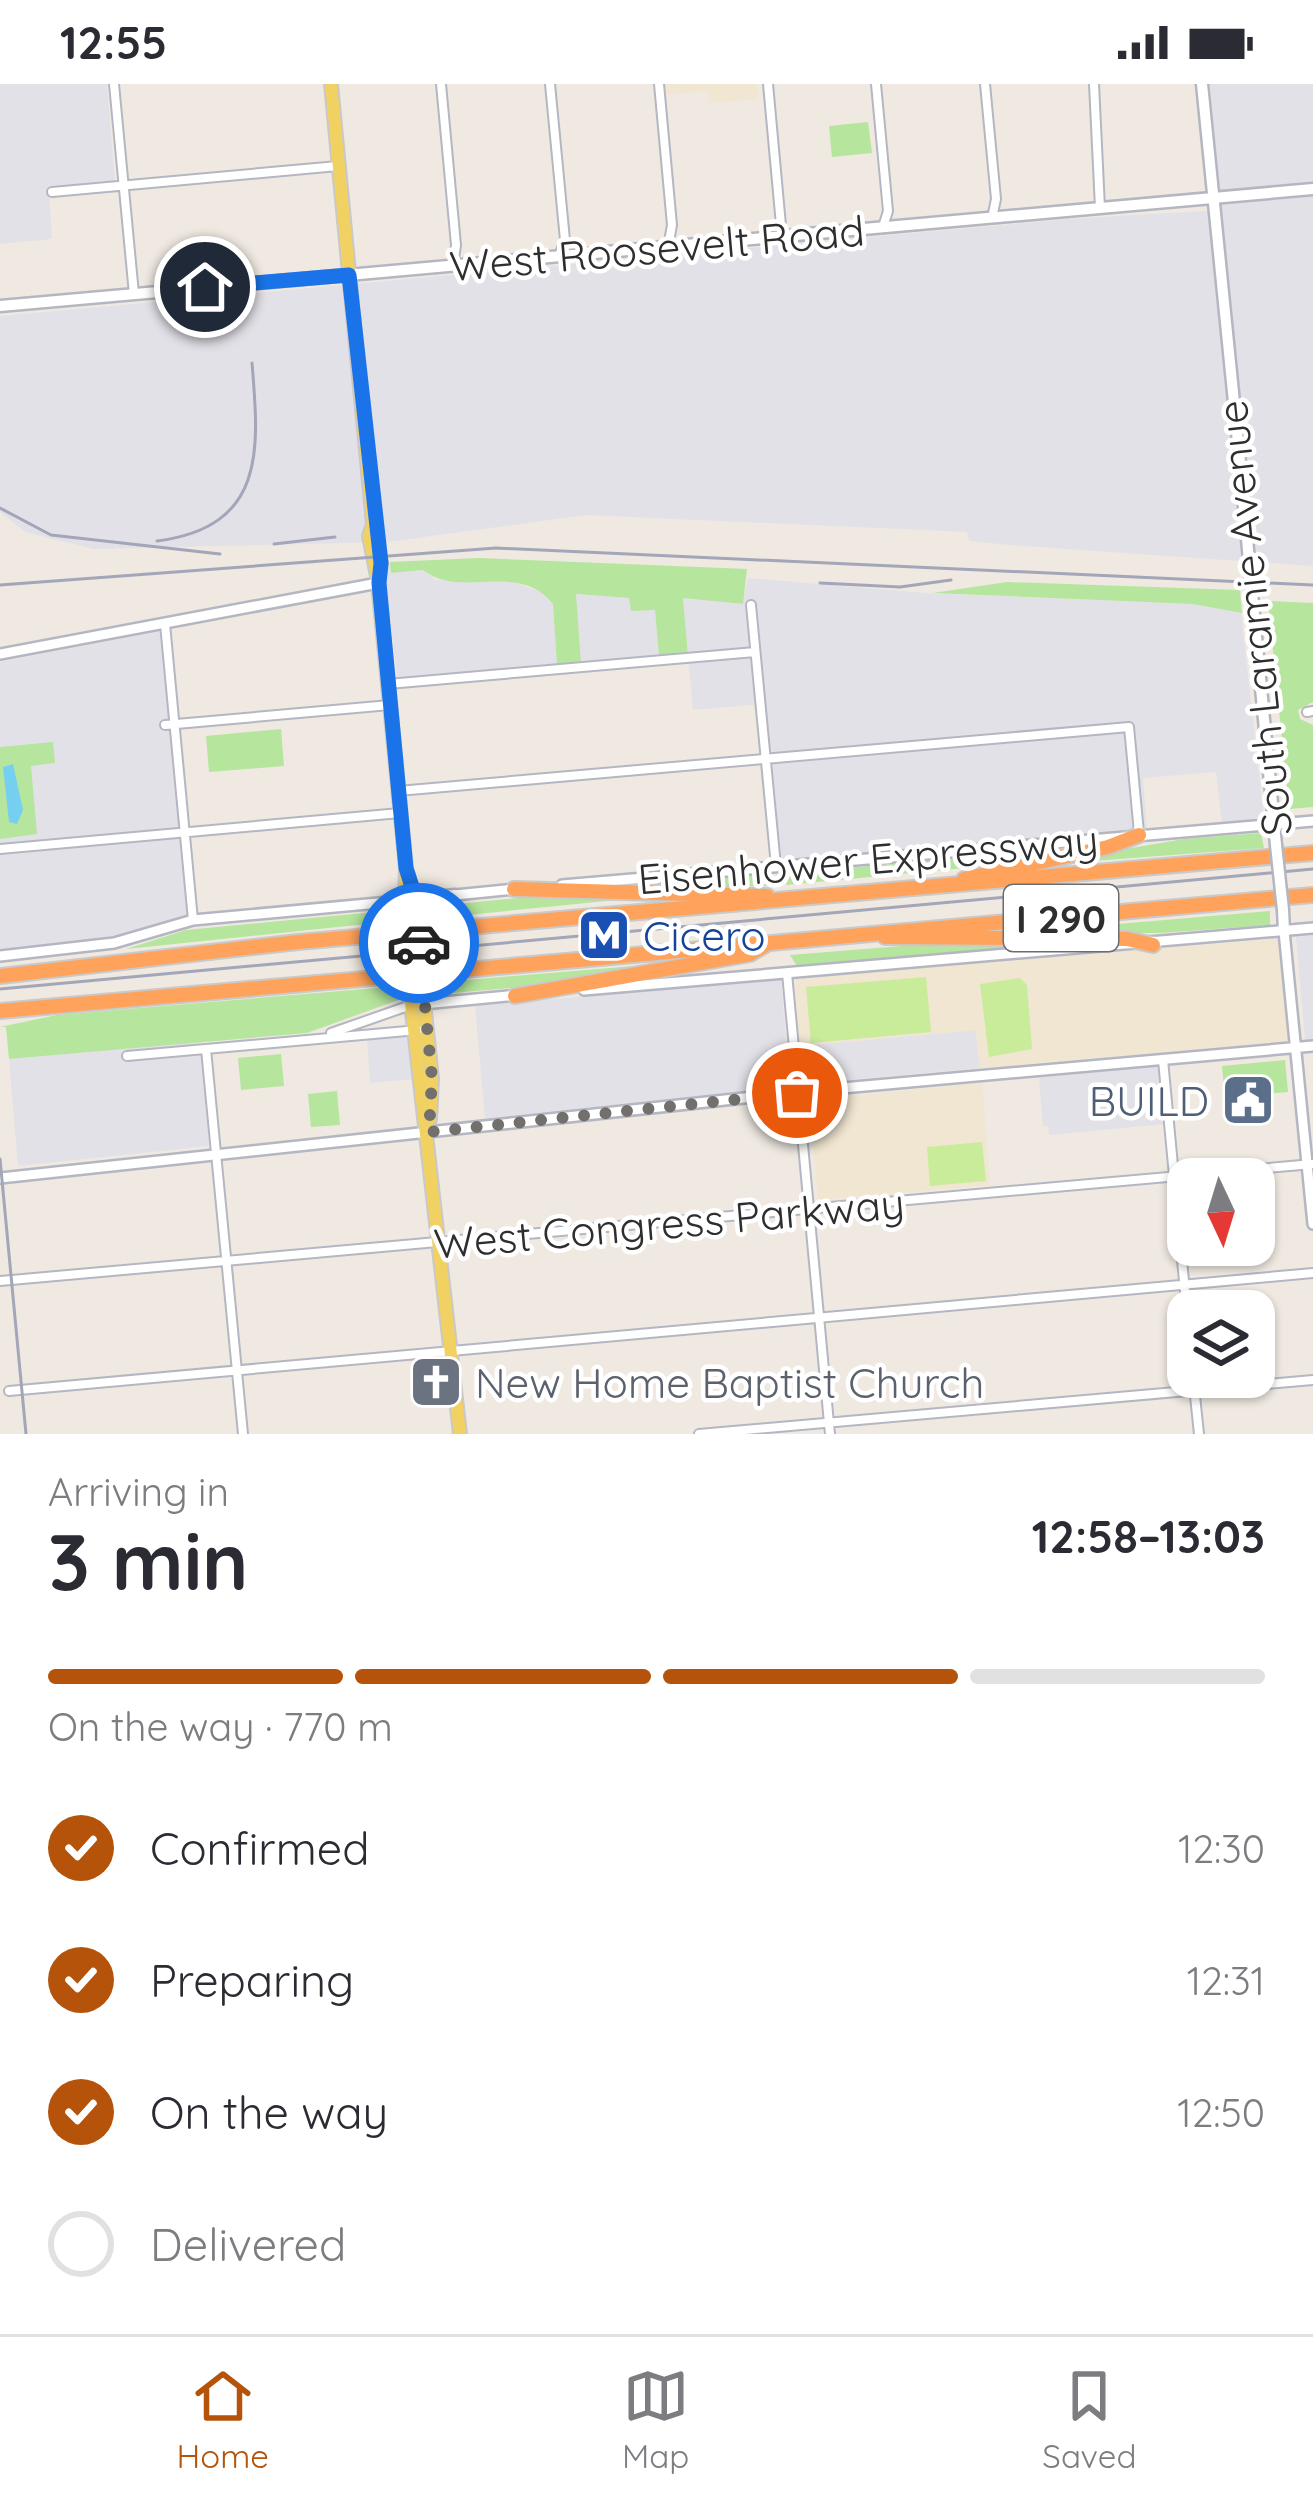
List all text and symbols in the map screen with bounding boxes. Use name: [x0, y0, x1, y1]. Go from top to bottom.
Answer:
text: 12:55: [60, 14, 167, 70]
street label: West Roosevelt Road: [447, 203, 867, 293]
pin: [154, 236, 256, 338]
icon: home: [172, 254, 238, 320]
street label: South Laramie Avenue: [1205, 398, 1303, 838]
street label: Eisenhower Expressway: [636, 812, 1100, 906]
courier: [359, 883, 479, 1003]
road number: I 290: [1004, 885, 1118, 951]
metro station icon: Cicero: [576, 907, 632, 963]
place label: Cicero: [643, 909, 766, 962]
icon: car: [386, 910, 452, 976]
pin: [746, 1042, 848, 1144]
icon: bag: [764, 1060, 830, 1126]
public building icon: BUILD: [1220, 1072, 1276, 1128]
place label: BUILD: [1089, 1074, 1209, 1127]
north arrow: [1167, 1158, 1275, 1266]
map controls: [1167, 1158, 1275, 1398]
street label: West Congress Parkway: [432, 1176, 906, 1270]
button: layers: [1167, 1290, 1275, 1398]
church icon: New Home Baptist Church: [408, 1354, 464, 1410]
place label: New Home Baptist Church: [475, 1356, 984, 1409]
text: Arriving in: [48, 1467, 229, 1516]
text: 12:58–13:03: [1032, 1508, 1265, 1564]
text: 3 min: [48, 1512, 249, 1610]
text: On the way · 770 m: [48, 1702, 393, 1751]
icon: check: [48, 1815, 114, 1881]
text: Confirmed: [150, 1820, 369, 1876]
text: 12:30: [1178, 1824, 1265, 1873]
icon: check: [48, 1947, 114, 2013]
text: Preparing: [150, 1952, 354, 2008]
text: 12:31: [1187, 1956, 1265, 2005]
icon: check: [48, 2079, 114, 2145]
text: On the way: [150, 2084, 388, 2140]
text: 12:50: [1177, 2088, 1265, 2137]
text: Delivered: [150, 2216, 346, 2272]
tab: Home: [177, 2363, 269, 2476]
tab: Map: [622, 2363, 689, 2476]
tab: Saved: [1042, 2363, 1136, 2476]

